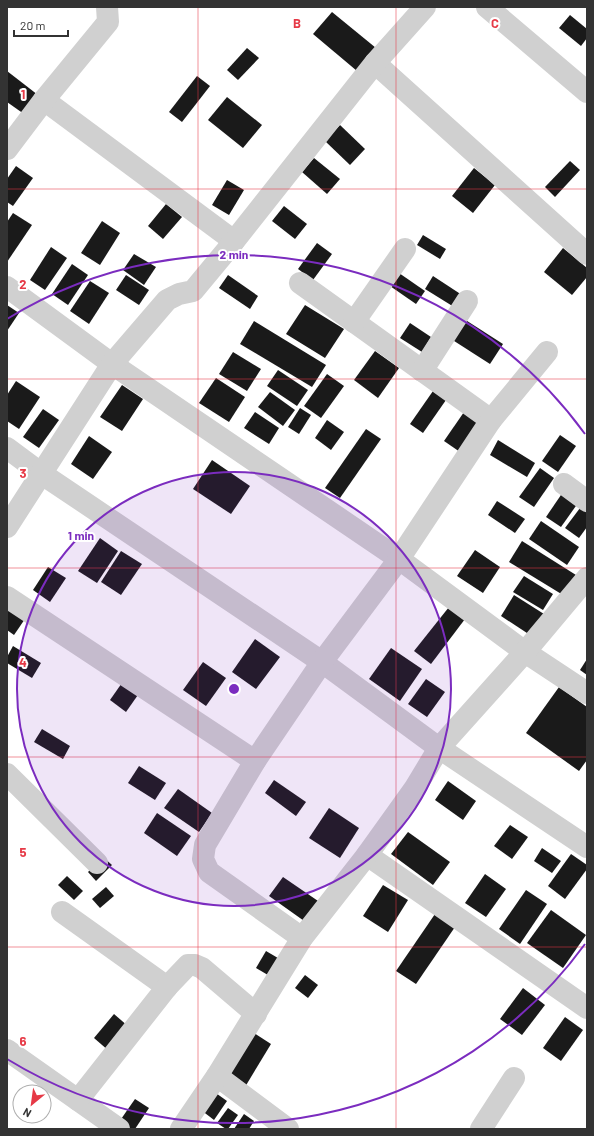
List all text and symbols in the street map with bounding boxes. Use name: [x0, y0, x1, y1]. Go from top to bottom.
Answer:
scale bar: [14, 12, 68, 38]
text: B: [293, 15, 301, 31]
text: C: [491, 15, 499, 31]
text: 20 m: [20, 18, 46, 32]
text: 1: [21, 86, 25, 102]
text: 2 min: [220, 247, 248, 261]
text: 2: [19, 276, 27, 292]
text: 3: [19, 465, 27, 481]
text: 1 min: [68, 528, 94, 542]
text: 4: [19, 654, 27, 670]
centre of rings: [227, 682, 241, 696]
text: 5: [19, 844, 27, 860]
text: 6: [20, 1033, 27, 1049]
north arrow: [12, 1084, 52, 1124]
text: N: [21, 1106, 33, 1121]

